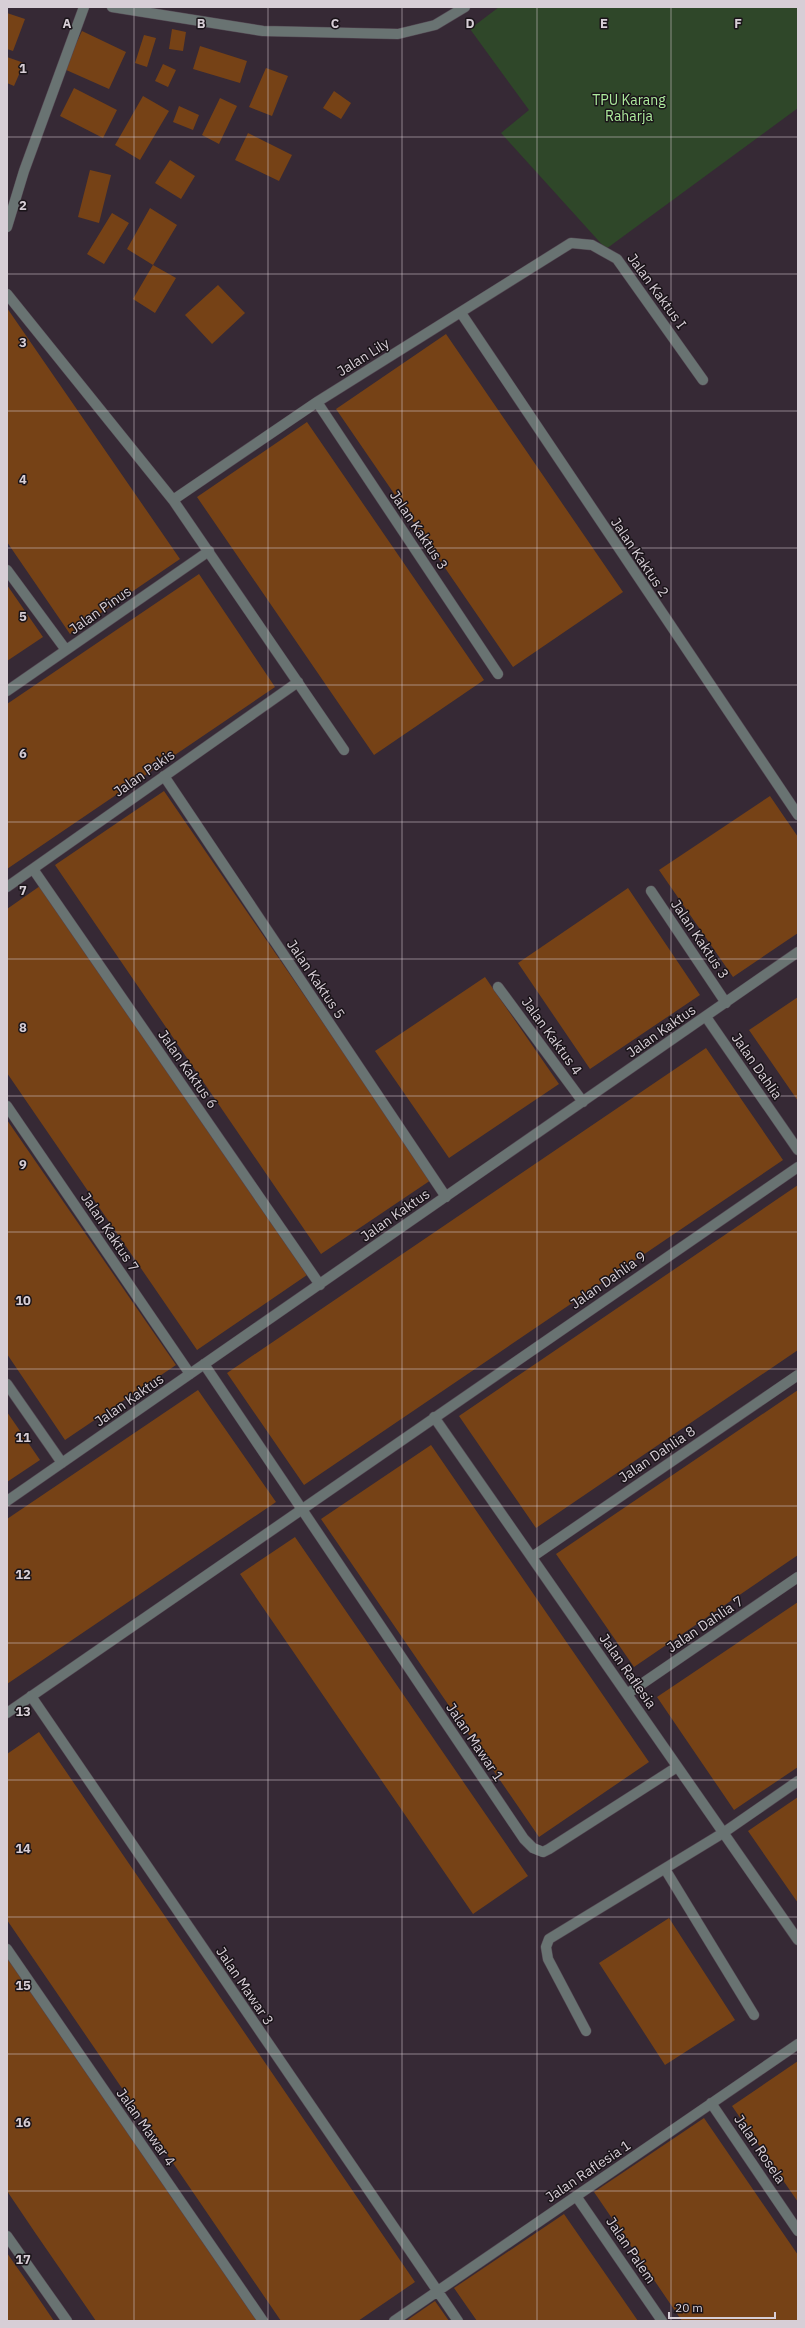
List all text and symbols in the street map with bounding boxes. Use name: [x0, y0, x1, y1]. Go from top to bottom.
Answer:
text: A: [63, 15, 72, 32]
text: B: [197, 15, 206, 32]
text: C: [331, 15, 340, 32]
text: D: [465, 15, 475, 32]
text: E: [600, 15, 608, 32]
text: F: [734, 15, 742, 32]
text: 1: [19, 60, 27, 77]
park label: TPU Karang Raharja: [592, 91, 666, 125]
text: 2: [19, 197, 27, 214]
street label: Jalan Kaktus I: [624, 250, 690, 332]
text: 3: [19, 334, 27, 351]
street label: Jalan Lily: [333, 334, 393, 380]
text: 4: [19, 471, 27, 488]
street label: Jalan Kaktus 3: [386, 487, 452, 573]
street label: Jalan Kaktus 2: [607, 514, 673, 600]
street label: Jalan Pinus: [65, 582, 135, 638]
text: 5: [19, 608, 27, 625]
text: 6: [19, 745, 27, 762]
street label: Jalan Pakis: [110, 745, 178, 801]
text: 7: [19, 882, 27, 899]
street label: Jalan Kaktus 3: [667, 896, 733, 982]
street label: Jalan Kaktus 5: [283, 936, 349, 1022]
street label: Jalan Kaktus 4: [518, 994, 586, 1078]
street label: Jalan Kaktus: [623, 1001, 699, 1061]
text: 8: [19, 1019, 27, 1036]
street label: Jalan Kaktus 6: [154, 1026, 222, 1112]
street label: Jalan Dahlia: [728, 1029, 787, 1103]
text: 9: [19, 1156, 27, 1173]
street label: Jalan Kaktus: [357, 1185, 433, 1245]
street label: Jalan Kaktus 7: [77, 1189, 143, 1275]
street label: Jalan Dahlia 9: [567, 1247, 649, 1313]
text: 10: [15, 1292, 31, 1309]
street label: Jalan Kaktus: [91, 1370, 167, 1430]
street label: Jalan Dahlia 8: [615, 1422, 699, 1486]
text: 11: [15, 1429, 31, 1446]
text: 12: [15, 1566, 31, 1583]
street label: Jalan Dahlia 7: [663, 1592, 747, 1656]
street label: Jalan Raflesia: [596, 1630, 661, 1712]
street label: Jalan Mawar 1: [442, 1699, 508, 1785]
text: 13: [15, 1703, 31, 1720]
text: 14: [15, 1840, 31, 1857]
street label: Jalan Mawar 3: [212, 1943, 278, 2029]
text: 15: [15, 1977, 31, 1994]
street label: Jalan Mawar 4: [113, 2085, 179, 2169]
street label: Jalan Rosela: [730, 2111, 790, 2187]
text: 16: [15, 2114, 31, 2131]
street label: Jalan Raflesia 1: [542, 2136, 634, 2206]
street label: Jalan Palem: [602, 2213, 660, 2287]
text: 17: [15, 2251, 31, 2268]
scale bar: [669, 2294, 775, 2320]
text: 20 m: [675, 2300, 703, 2315]

